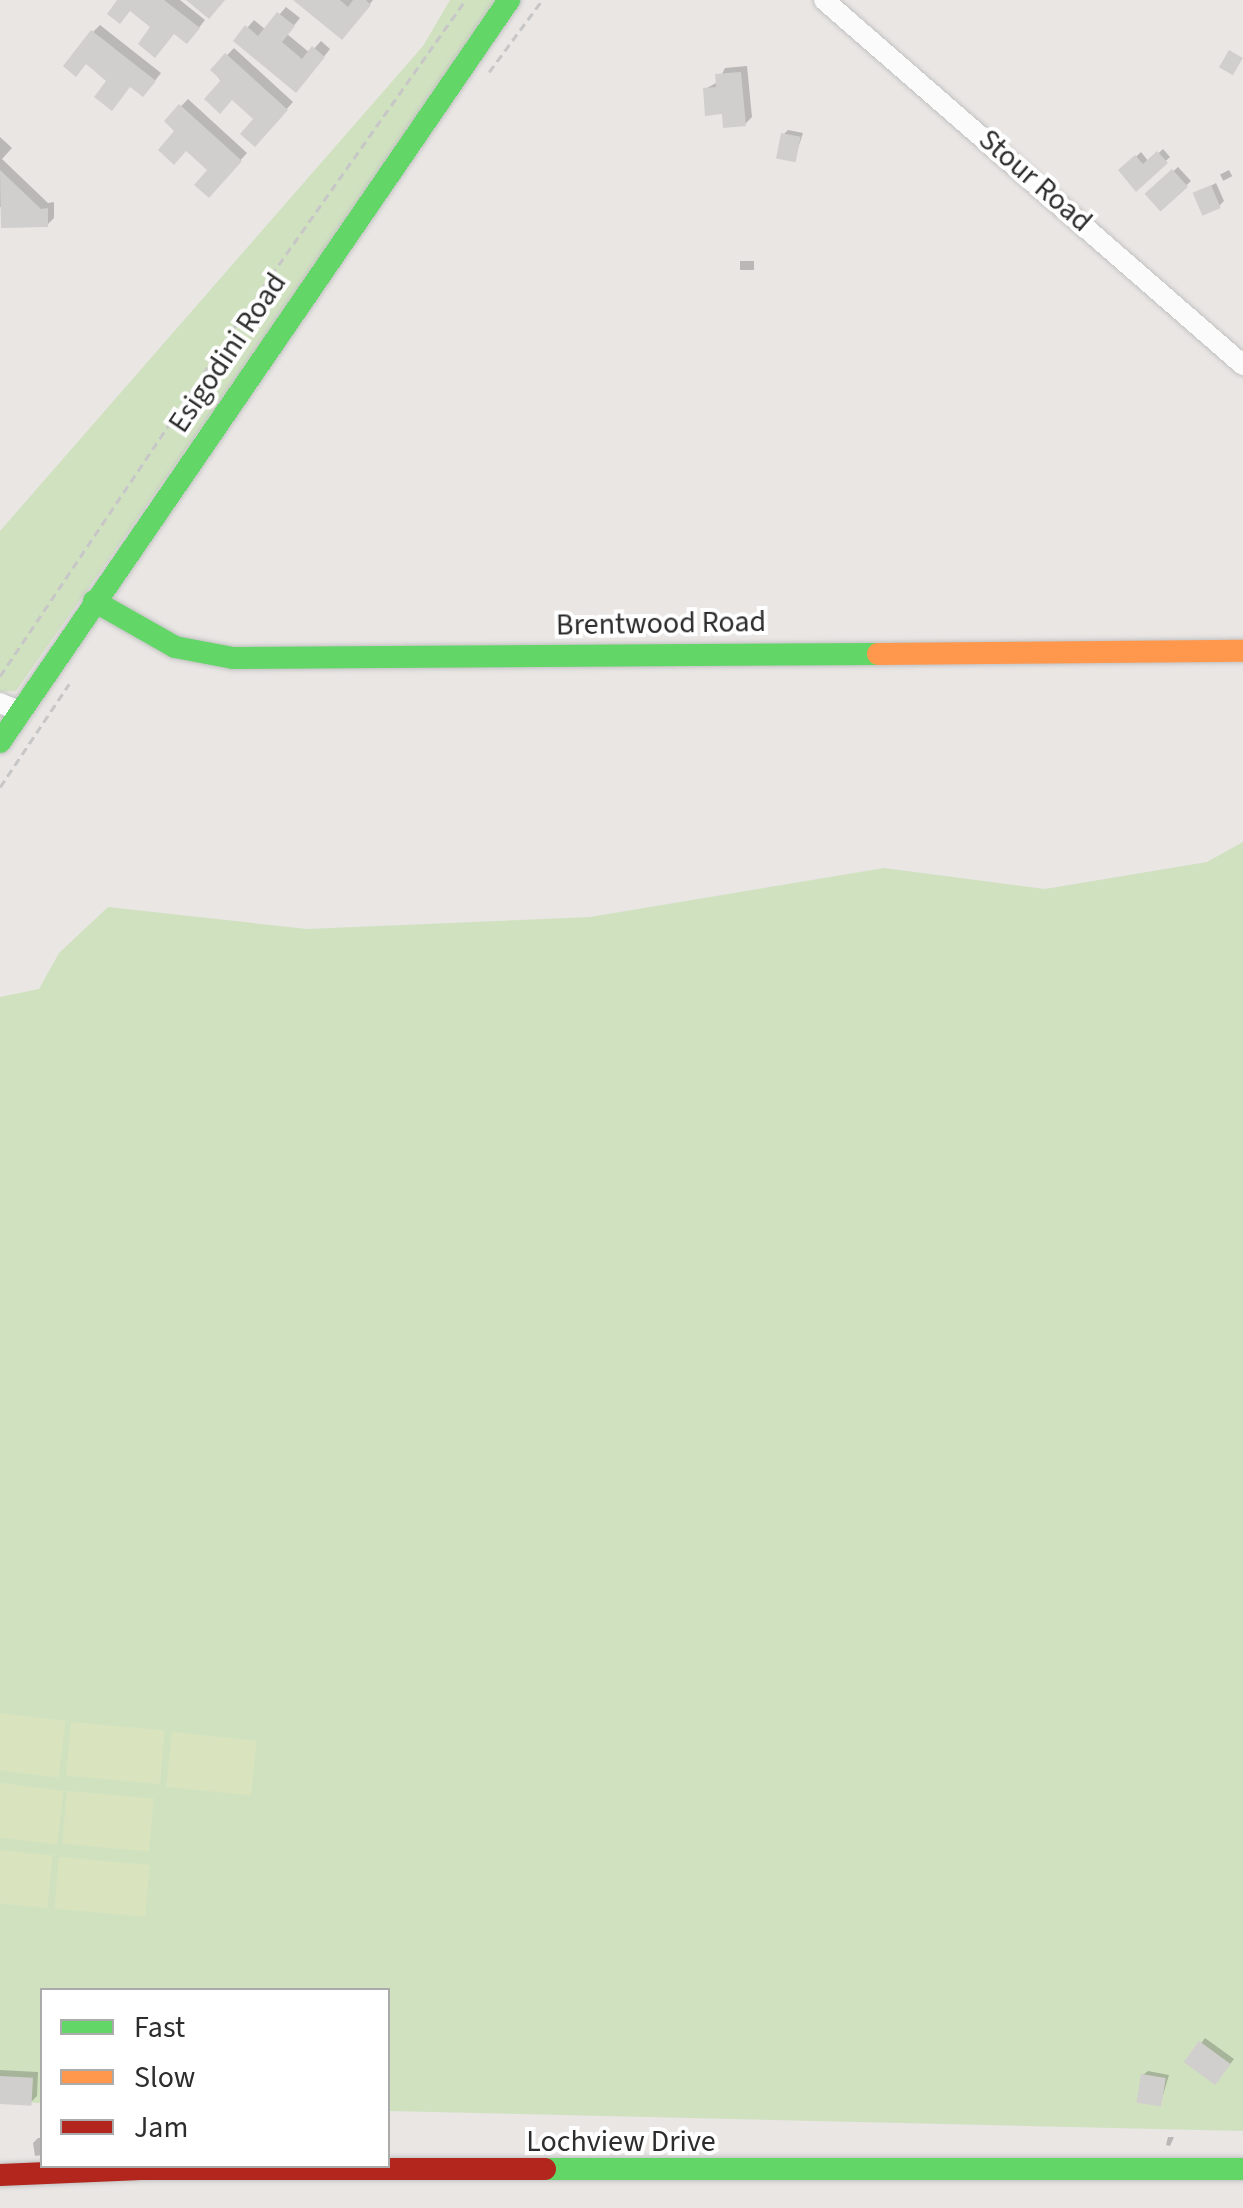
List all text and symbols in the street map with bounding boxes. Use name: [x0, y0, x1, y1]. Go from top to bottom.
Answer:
street label: Stour Road: [971, 122, 1099, 240]
street label: Esigodini Road: [161, 266, 295, 440]
street label: Brentwood Road: [556, 604, 766, 644]
legend: [40, 1988, 390, 2168]
text: Fast: [134, 2006, 185, 2049]
text: Slow: [134, 2056, 195, 2099]
text: Jam: [134, 2106, 188, 2149]
street label: Lochview Drive: [526, 2124, 716, 2160]

